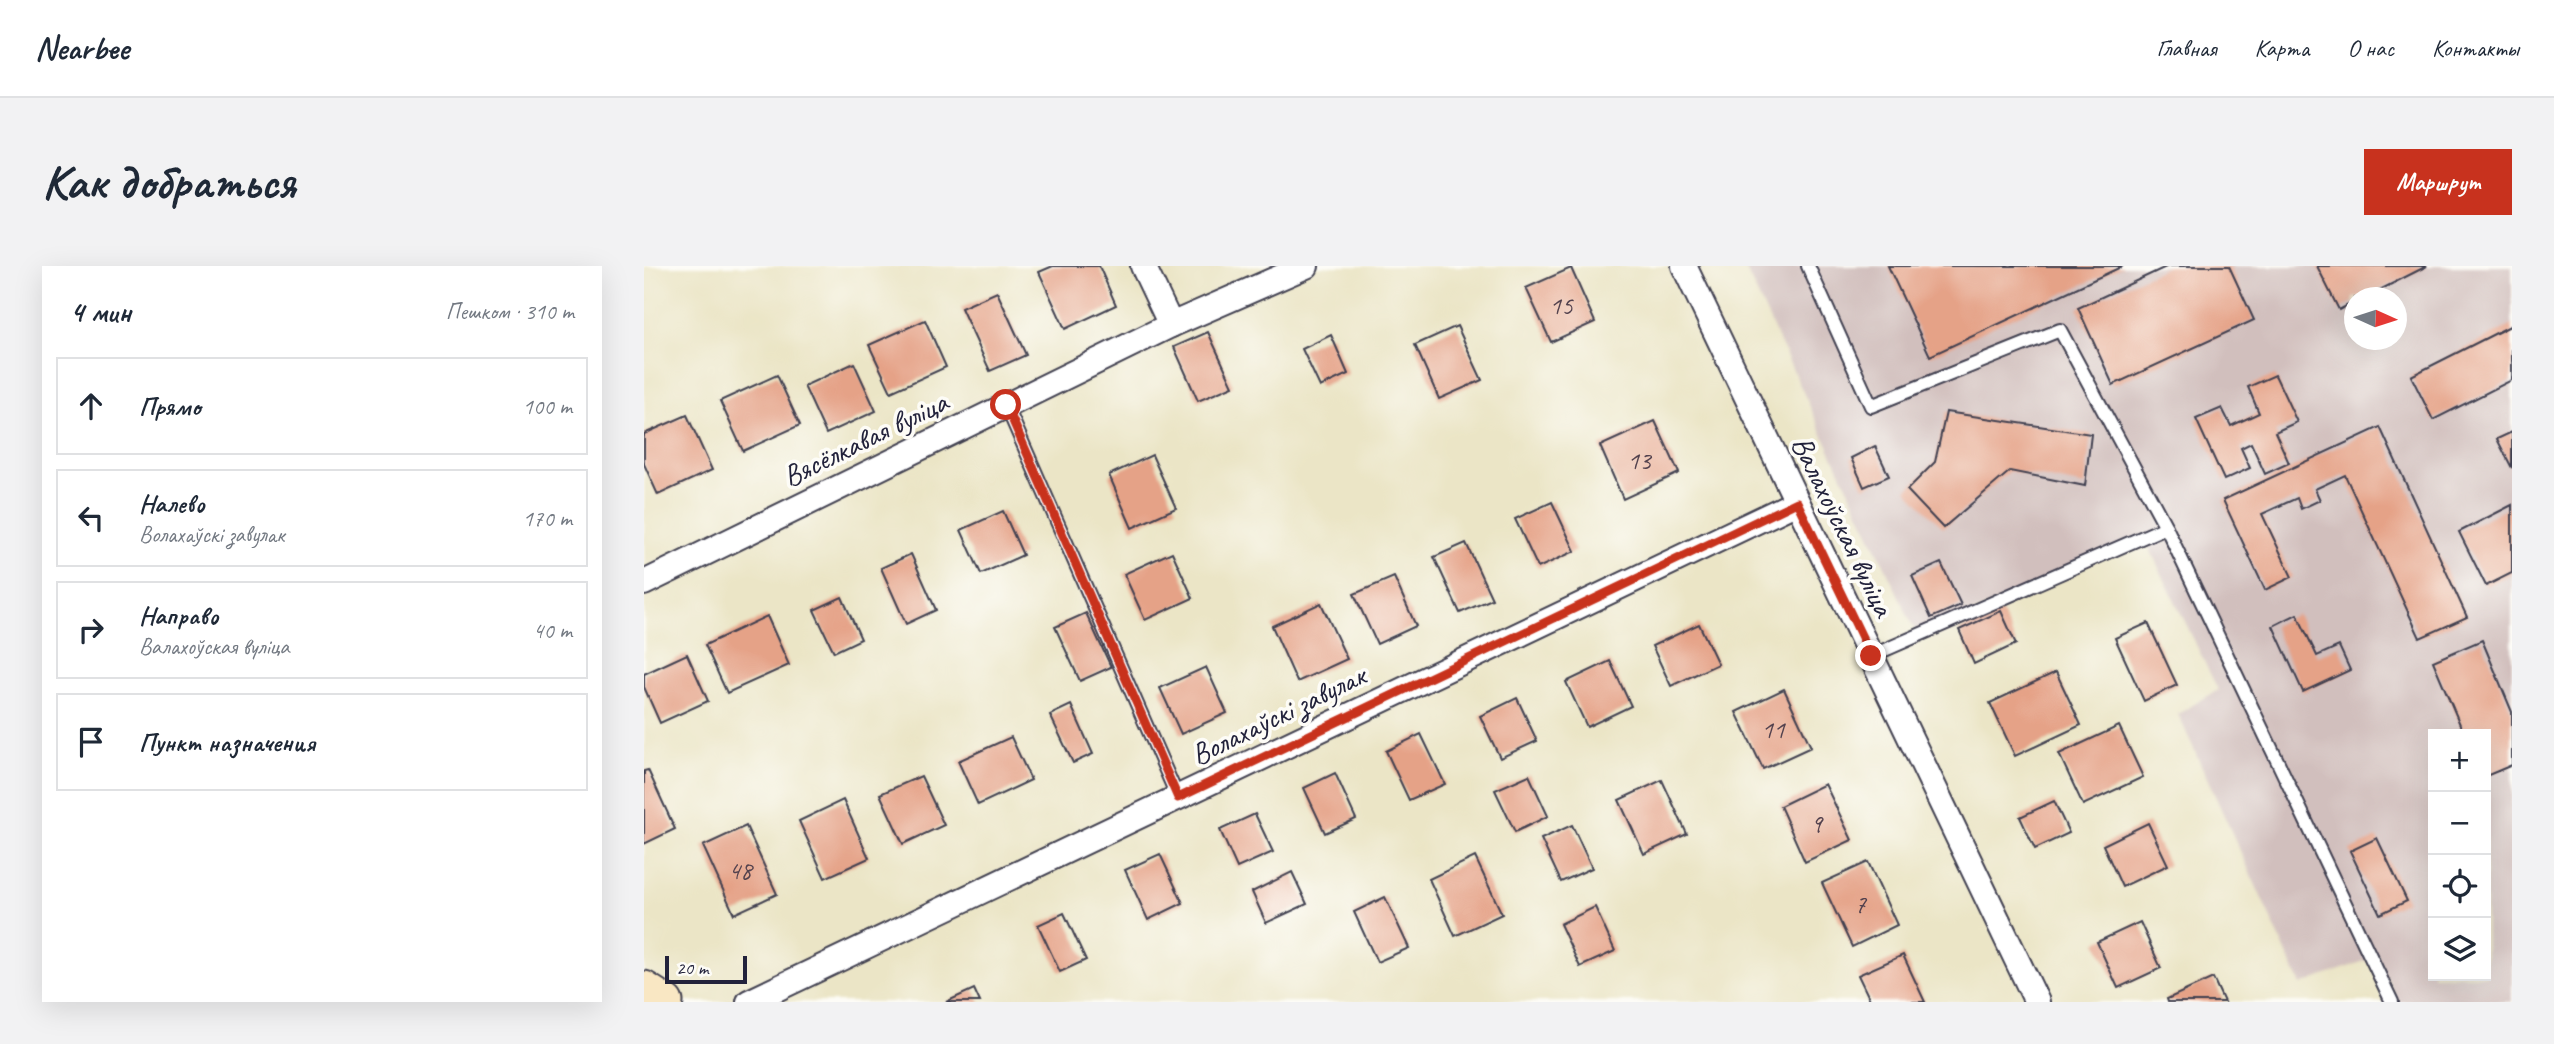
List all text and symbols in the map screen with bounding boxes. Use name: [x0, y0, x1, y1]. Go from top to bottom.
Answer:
text: Nearbee: [35, 27, 129, 69]
text: Главная: [2156, 33, 2217, 63]
text: Карта: [2255, 33, 2309, 63]
text: О нас: [2347, 33, 2394, 63]
text: Контакты: [2432, 33, 2519, 63]
button: Маршрут: [2364, 149, 2512, 215]
text: Как добраться: [42, 151, 295, 213]
north arrow: [2344, 287, 2407, 350]
house number: 15: [1549, 289, 1574, 322]
text: 4 мин: [70, 293, 131, 331]
text: Пешком · 310 m: [446, 297, 574, 326]
street label: Вясёлкавая вуліца: [776, 382, 956, 495]
icon: ahead: [72, 387, 110, 425]
route start: [990, 389, 1021, 420]
text: Прямо: [139, 390, 201, 423]
text: 100 m: [523, 392, 572, 421]
street label: Валахоўская вуліца: [1783, 430, 1904, 624]
house number: 13: [1627, 444, 1653, 477]
text: Налево: [139, 487, 205, 520]
icon: left: [72, 499, 110, 537]
text: 170 m: [523, 504, 572, 533]
text: Волахаўскі завулак: [139, 520, 284, 549]
text: Направо: [139, 599, 218, 632]
icon: right: [72, 611, 110, 649]
text: 40 m: [533, 616, 572, 645]
text: Валахоўская вуліца: [139, 632, 289, 661]
route end: [1855, 640, 1886, 671]
street label: Волахаўскі завулак: [1184, 655, 1374, 774]
house number: 11: [1761, 713, 1786, 746]
icon: arrive: [72, 723, 110, 761]
text: Пункт назначения: [139, 726, 315, 759]
map controls: [2428, 729, 2491, 981]
button: +: [2428, 729, 2491, 792]
button: −: [2428, 792, 2491, 855]
house number: 9: [1810, 807, 1824, 840]
house number: 48: [728, 854, 754, 887]
button: locate: [2428, 855, 2491, 918]
house number: 7: [1854, 888, 1867, 921]
button: layers: [2428, 918, 2491, 981]
scale bar: [665, 953, 747, 985]
text: 20 m: [676, 956, 708, 980]

